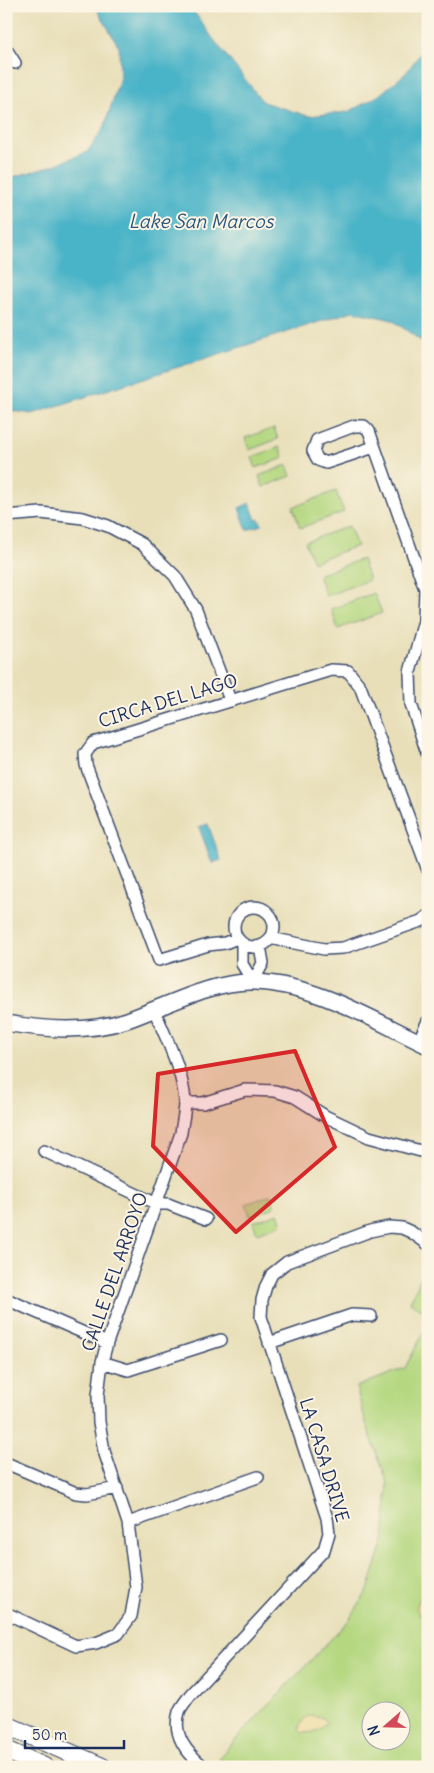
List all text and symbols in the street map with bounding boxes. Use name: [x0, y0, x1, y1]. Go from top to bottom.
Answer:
water label: Lake San Marcos: [129, 209, 275, 233]
street label: CIRCA DEL LAGO: [95, 668, 240, 733]
street label: CALLE DEL ARROYO: [76, 1189, 153, 1354]
street label: LA CASA DRIVE: [295, 1395, 354, 1525]
north arrow: [362, 1700, 412, 1750]
scale bar: [25, 1718, 124, 1750]
text: N: [364, 1723, 384, 1738]
text: 50 m: [32, 1725, 67, 1744]

